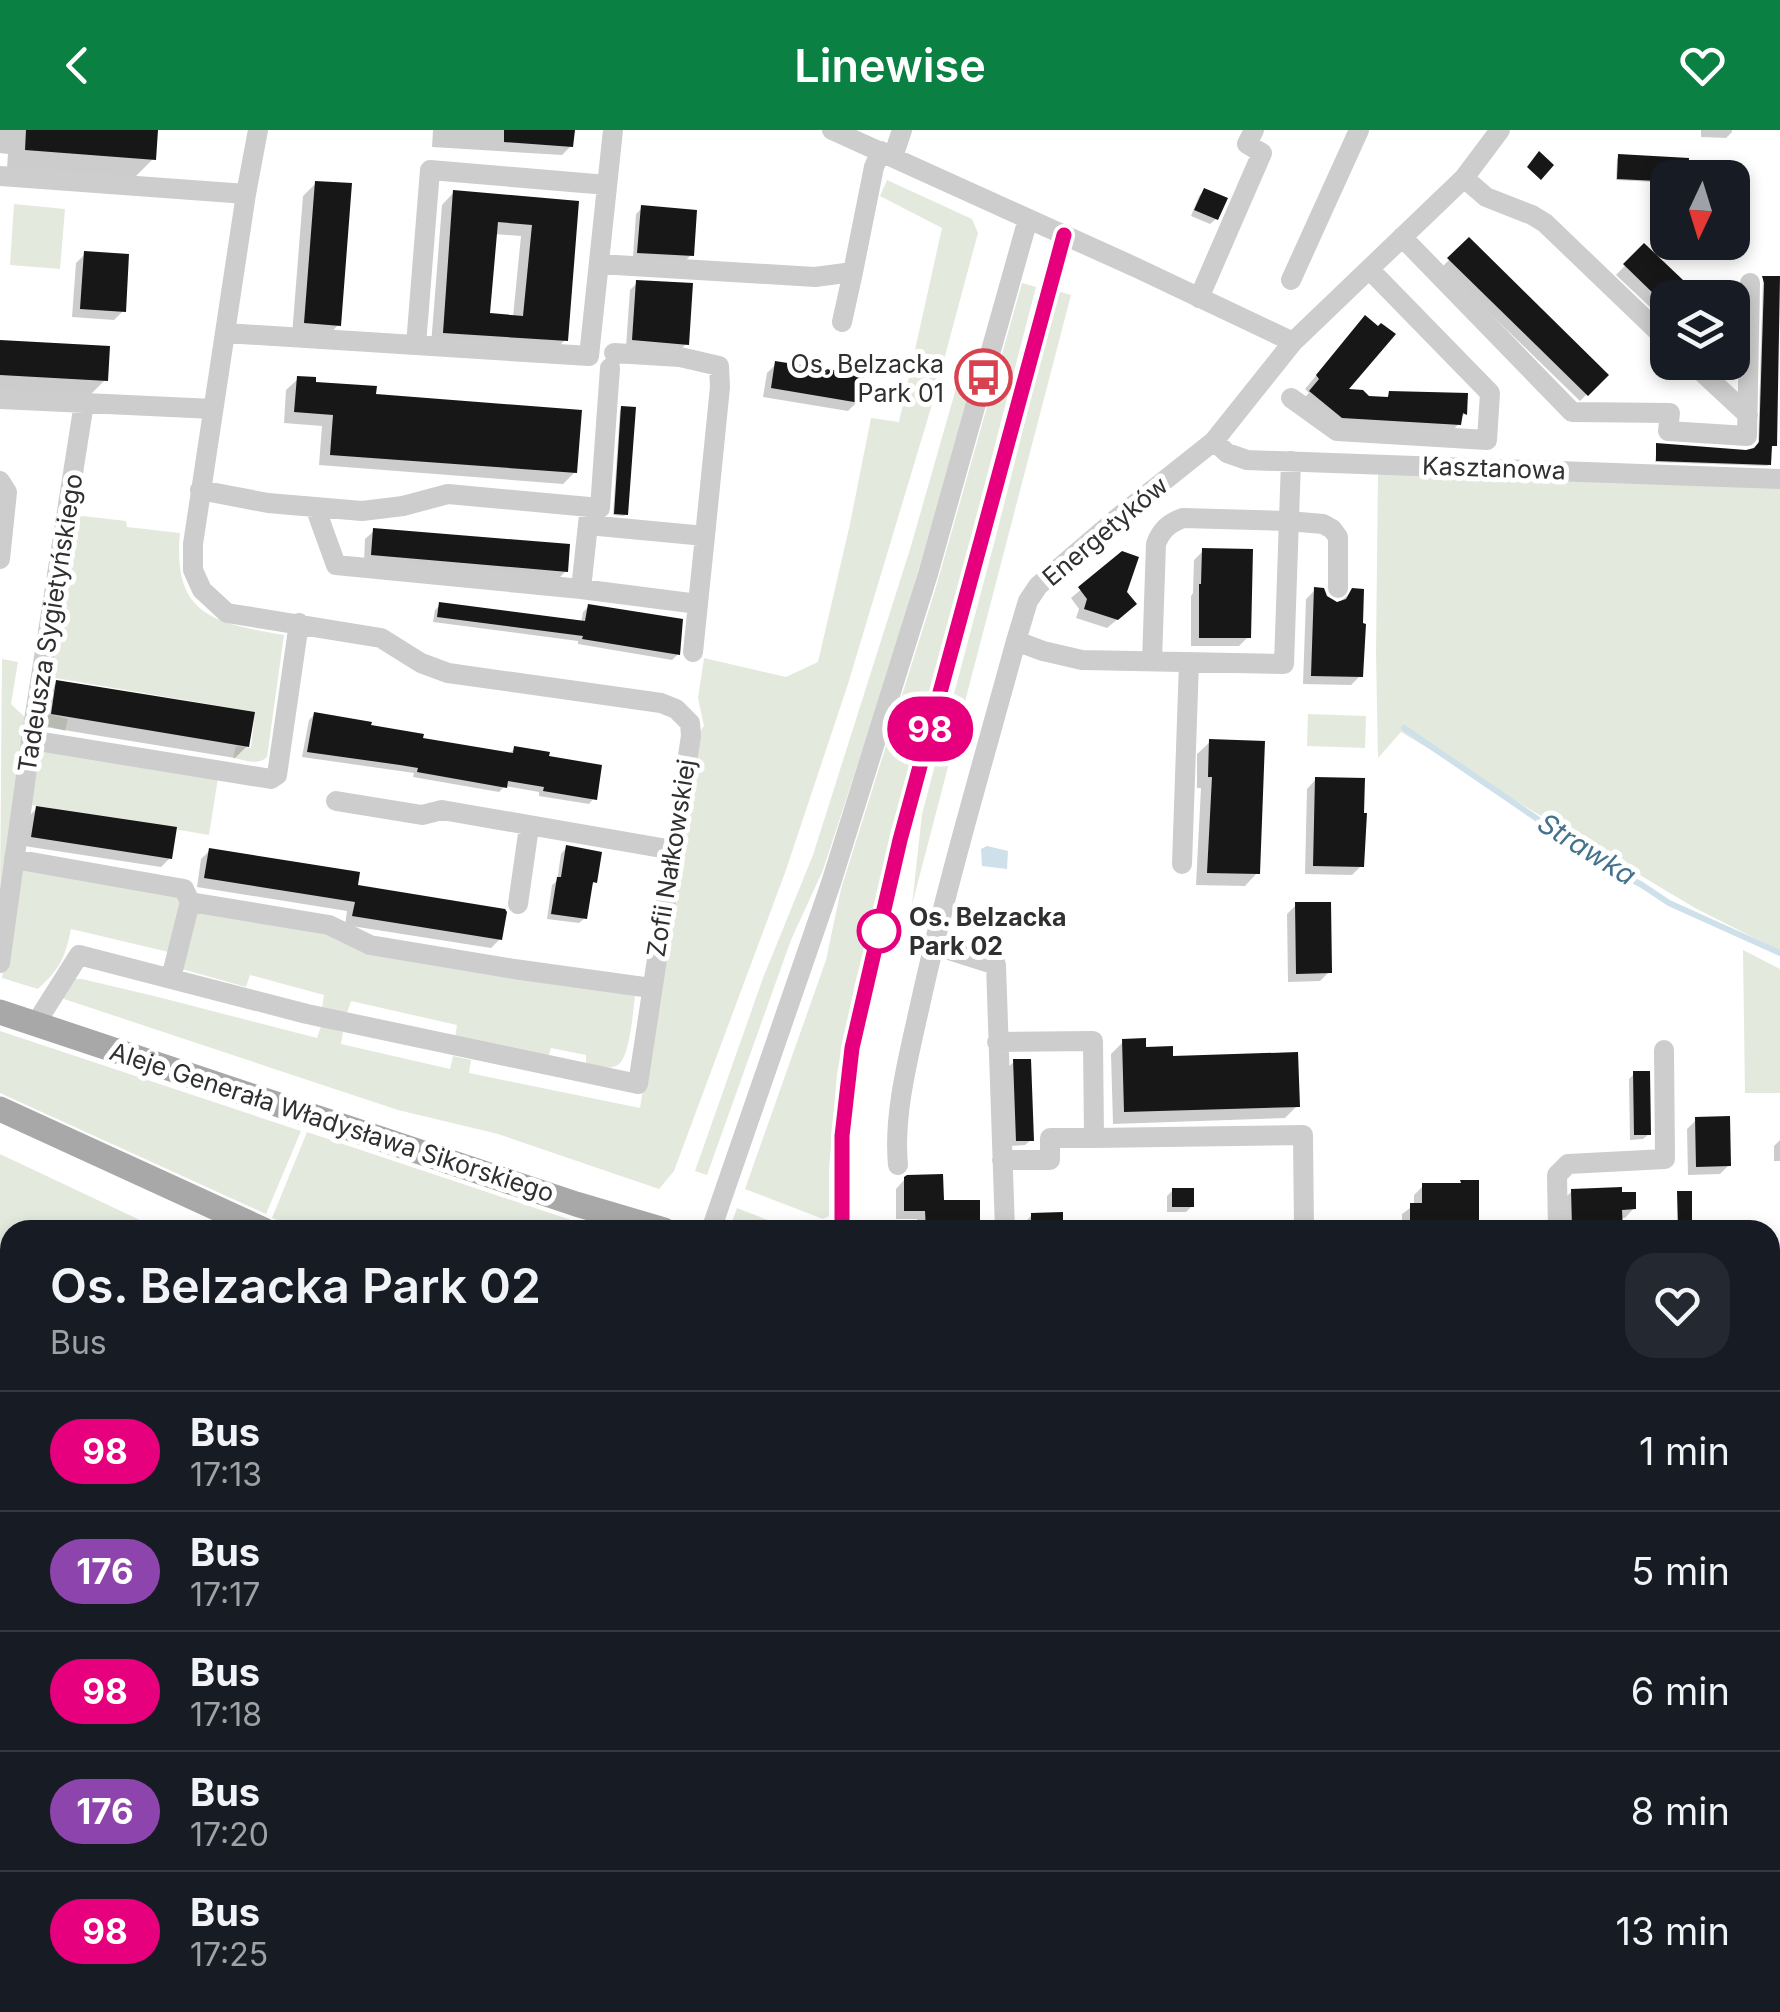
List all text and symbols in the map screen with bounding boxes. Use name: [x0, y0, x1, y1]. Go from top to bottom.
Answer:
icon: back: [50, 38, 105, 93]
text: Linewise: [794, 38, 986, 93]
icon: heart: [1675, 38, 1730, 93]
north arrow: [1650, 160, 1750, 260]
map controls: [1650, 160, 1750, 380]
button: layers: [1650, 280, 1750, 380]
bus stop icon: Os. Belzacka Park 01: [953, 348, 1013, 408]
place label: Os. Belzacka Park 01: [791, 349, 944, 408]
street label: Kasztanowa: [1422, 450, 1566, 486]
street label: Energetyków: [1036, 470, 1174, 592]
street label: Tadeusza Sygietyńskiego: [12, 472, 88, 774]
line badge: 98: [885, 696, 975, 762]
text: 98: [907, 708, 953, 750]
street label: Zofii Nałkowskiej: [641, 757, 701, 959]
water label: Strawka: [1532, 806, 1642, 892]
place label: Os. Belzacka Park 02: [909, 902, 1067, 961]
marker: Os. Belzacka Park 02: [858, 910, 900, 952]
street label: Aleje Generała Władysława Sikorskiego: [106, 1036, 558, 1208]
button: heart: [1625, 1253, 1730, 1358]
text: Os. Belzacka Park 02: [50, 1256, 541, 1315]
text: Bus: [50, 1323, 107, 1362]
text: Bus: [190, 1409, 260, 1455]
text: 1 min: [1639, 1428, 1730, 1474]
text: 98: [82, 1430, 128, 1472]
text: 17:13: [190, 1455, 262, 1494]
text: Bus: [190, 1529, 260, 1575]
text: 5 min: [1631, 1548, 1730, 1594]
text: 176: [76, 1550, 134, 1592]
text: 17:17: [190, 1575, 260, 1614]
text: Bus: [190, 1649, 260, 1695]
text: 6 min: [1631, 1668, 1730, 1714]
text: 98: [82, 1670, 128, 1712]
text: 17:18: [190, 1695, 262, 1734]
text: Bus: [190, 1769, 260, 1815]
text: 8 min: [1631, 1788, 1730, 1834]
text: 176: [76, 1790, 134, 1832]
text: 17:20: [190, 1815, 269, 1854]
text: Bus: [190, 1889, 260, 1935]
text: 13 min: [1615, 1908, 1730, 1954]
text: 98: [82, 1910, 128, 1952]
text: 17:25: [190, 1935, 268, 1974]

